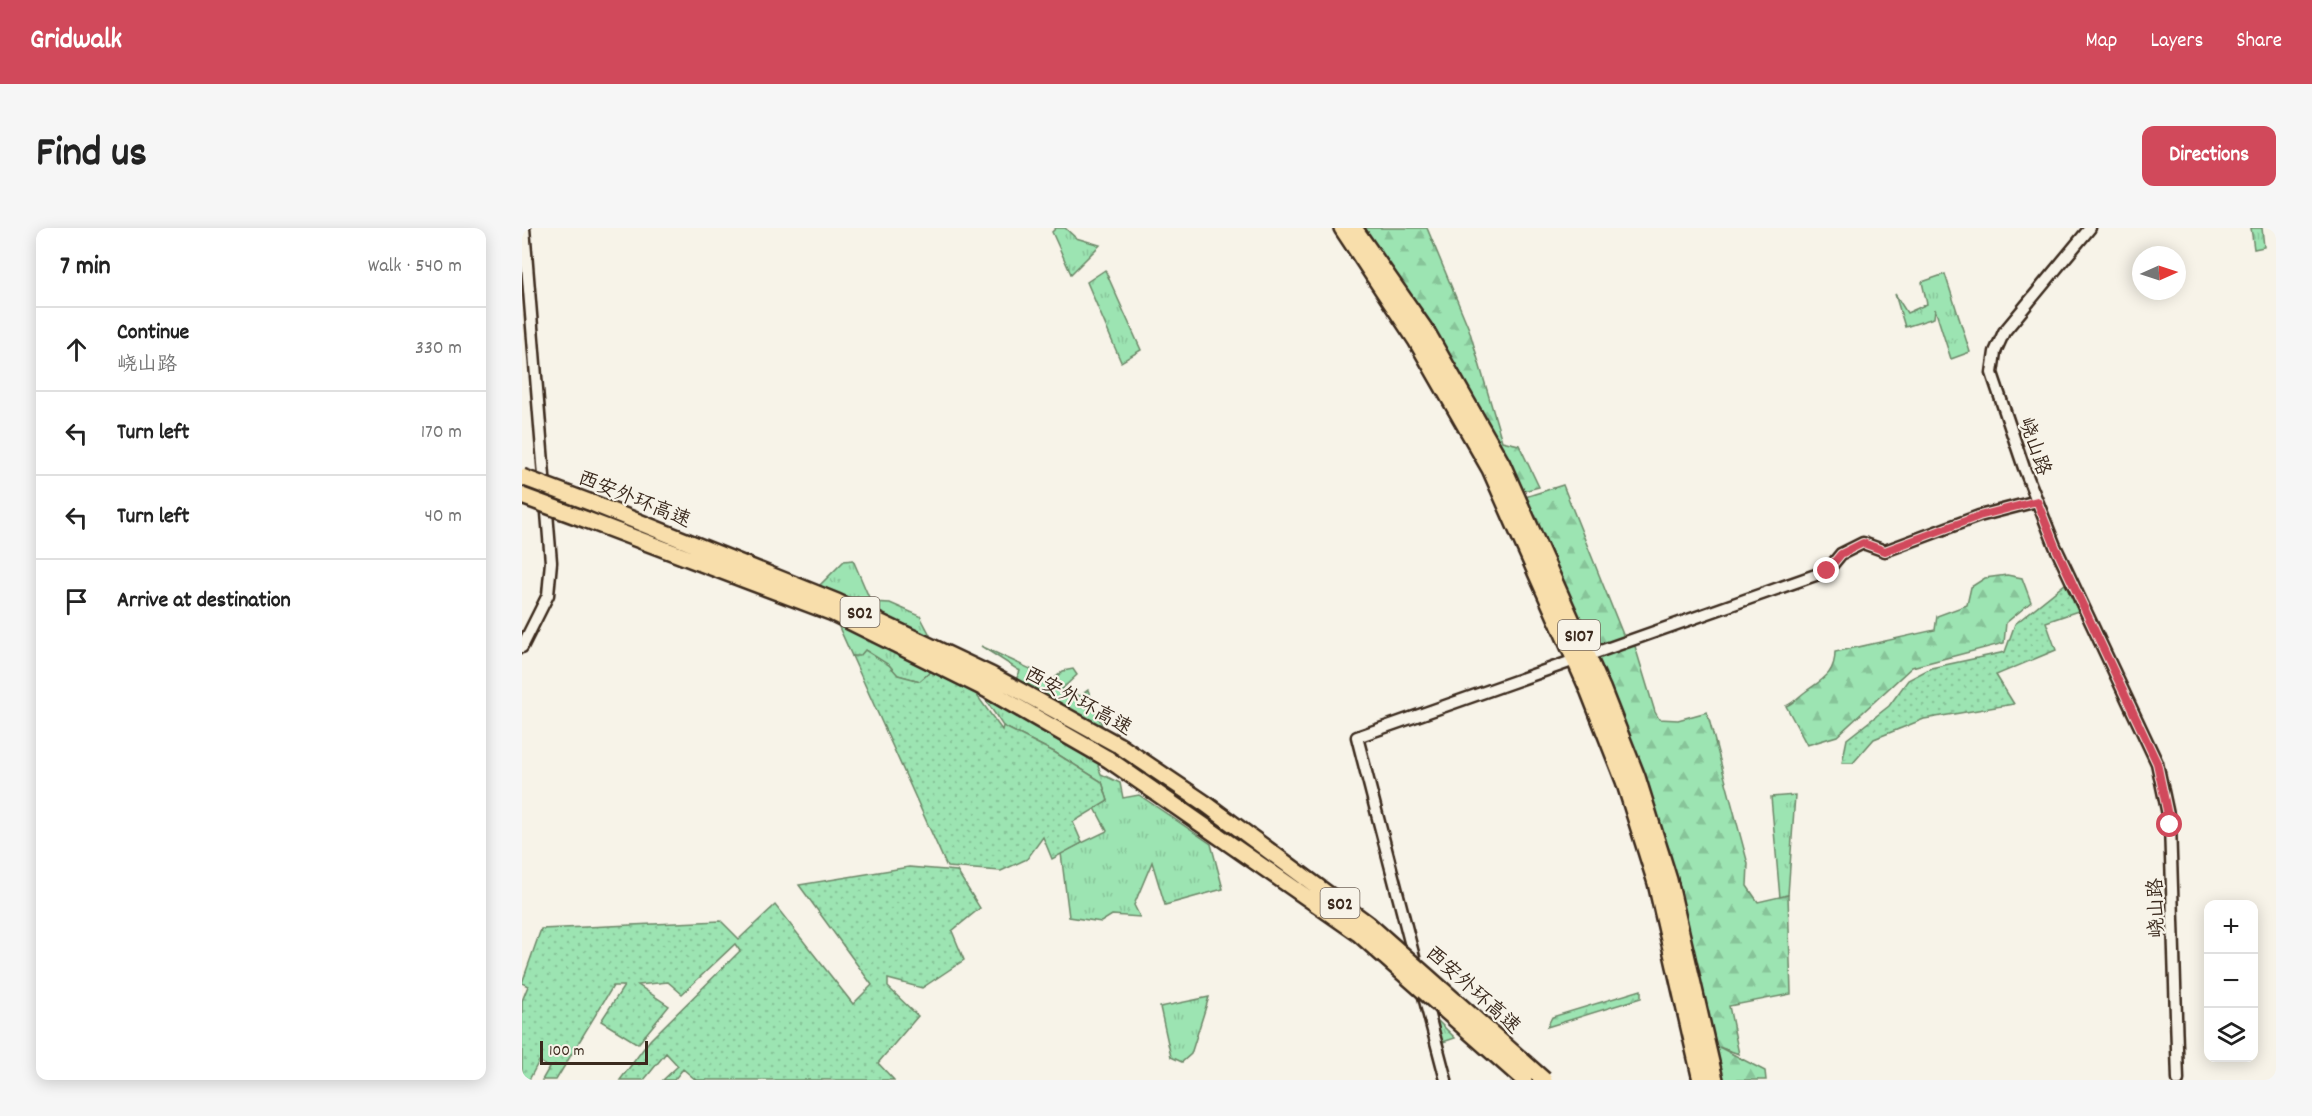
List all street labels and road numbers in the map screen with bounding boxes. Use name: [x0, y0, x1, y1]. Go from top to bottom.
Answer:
street label: 峣山路: [2010, 414, 2056, 481]
street label: 西安外环高速: [573, 465, 695, 536]
road number: S02: [840, 597, 880, 627]
road number: S107: [1558, 620, 1600, 650]
street label: 西安外环高速: [1018, 661, 1137, 744]
street label: 峣山路: [2143, 876, 2173, 938]
road number: S02: [1320, 888, 1360, 918]
street label: 西安外环高速: [1418, 941, 1526, 1042]

